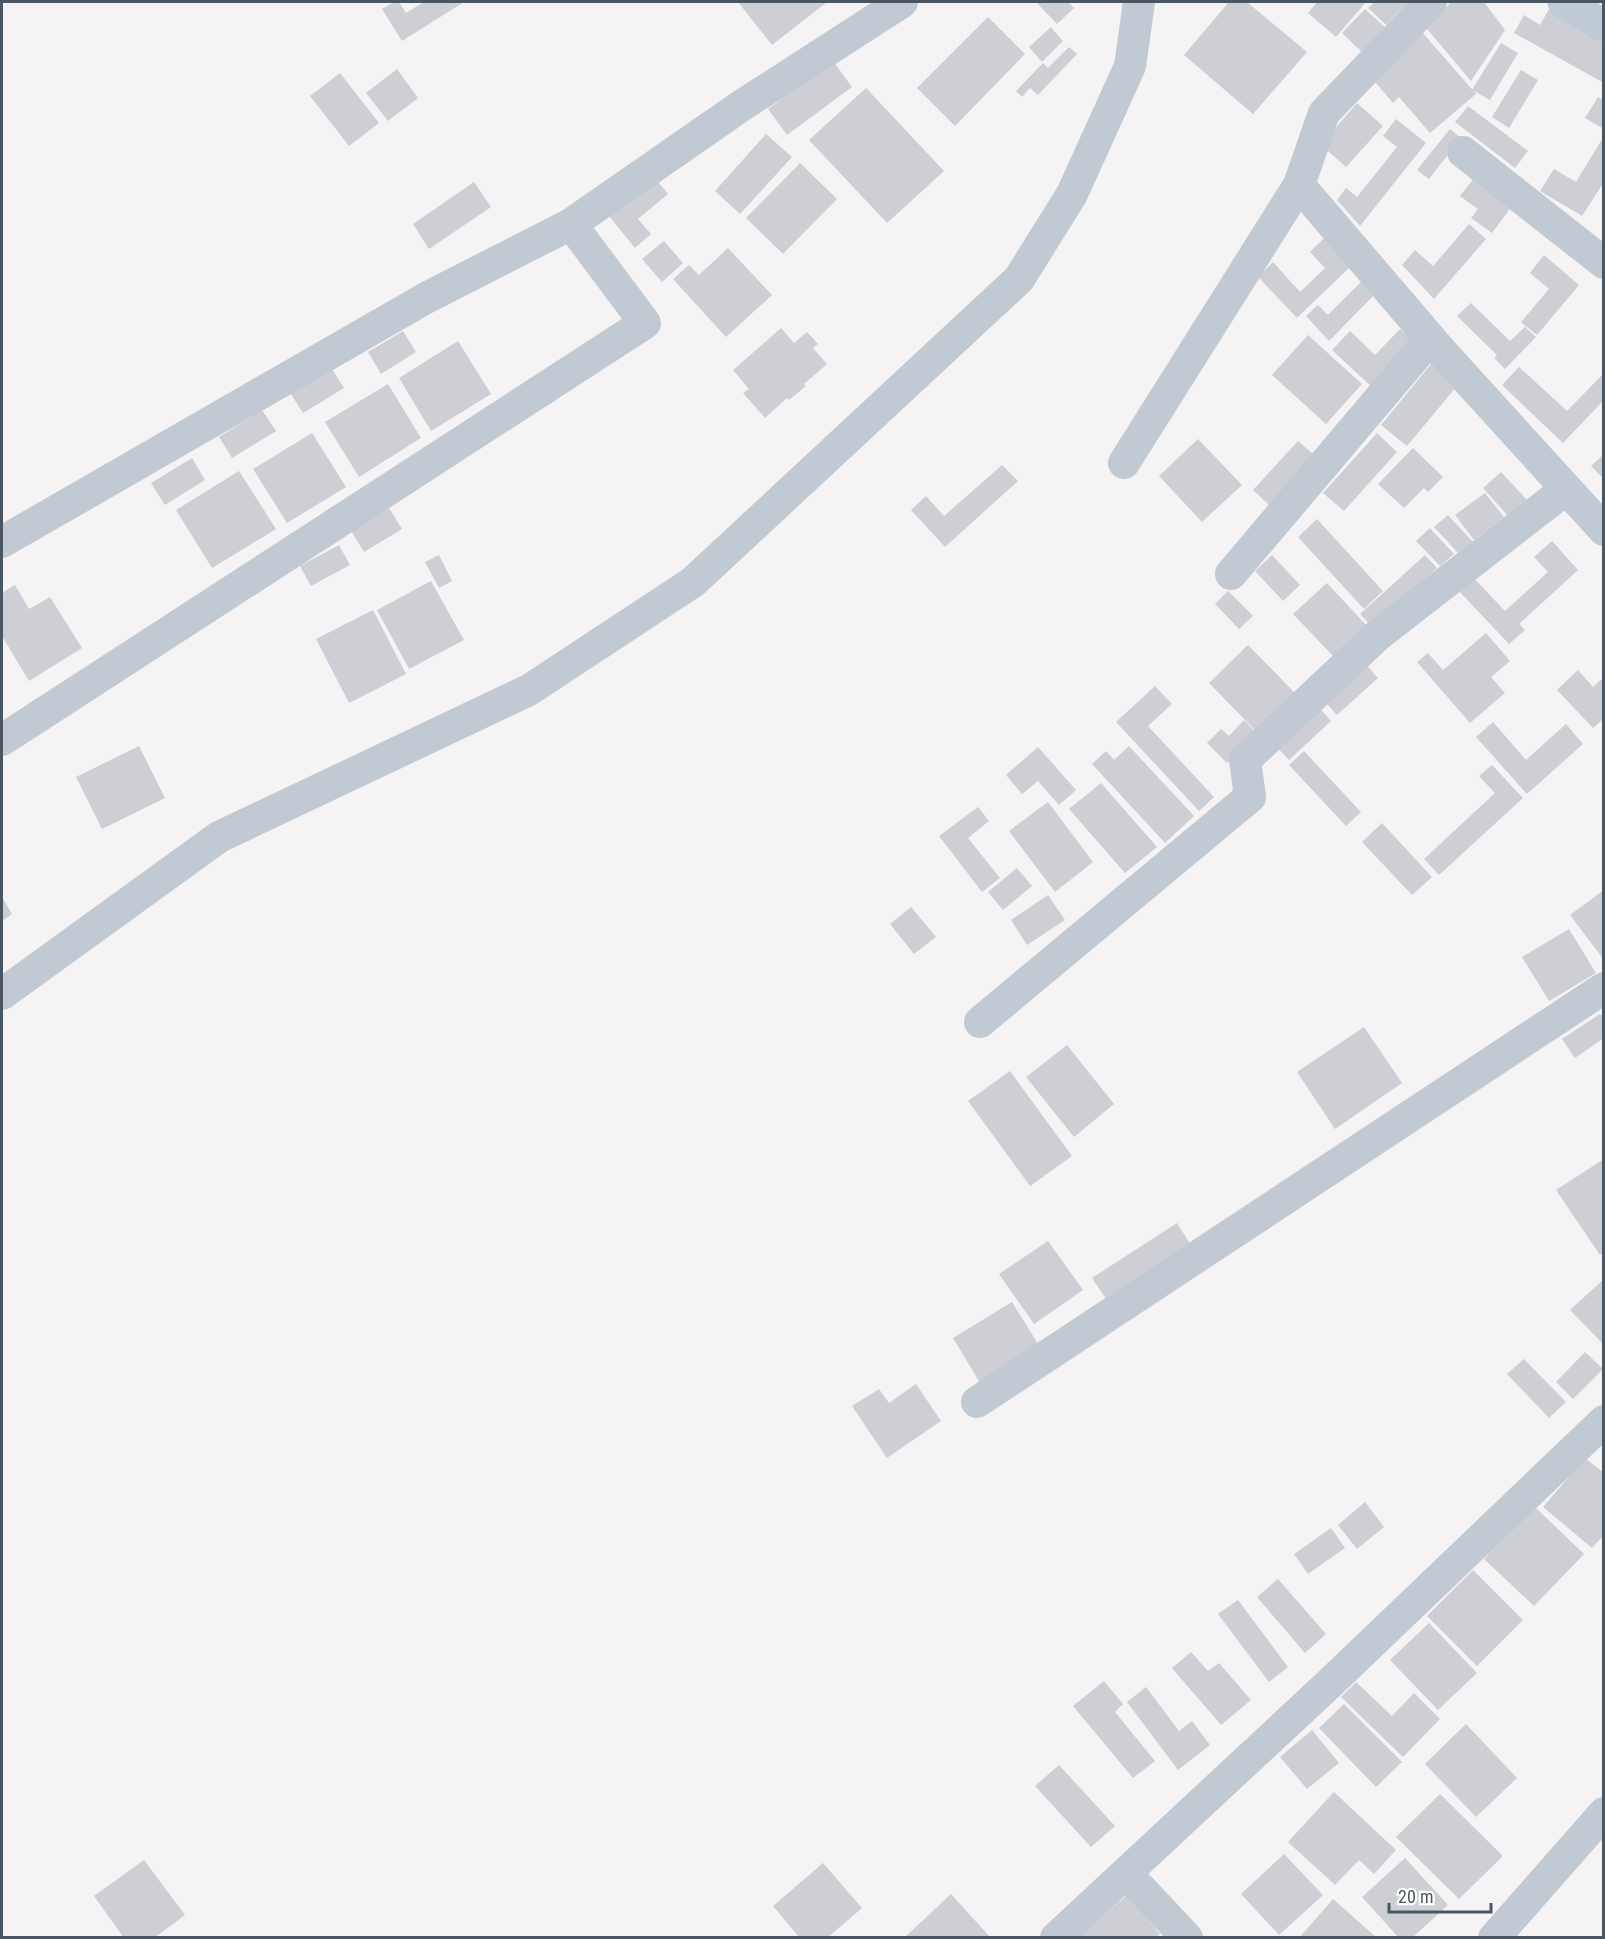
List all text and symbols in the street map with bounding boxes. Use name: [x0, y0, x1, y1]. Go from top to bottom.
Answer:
scale bar: [1389, 1876, 1491, 1914]
text: 20 m: [1398, 1886, 1433, 1907]

